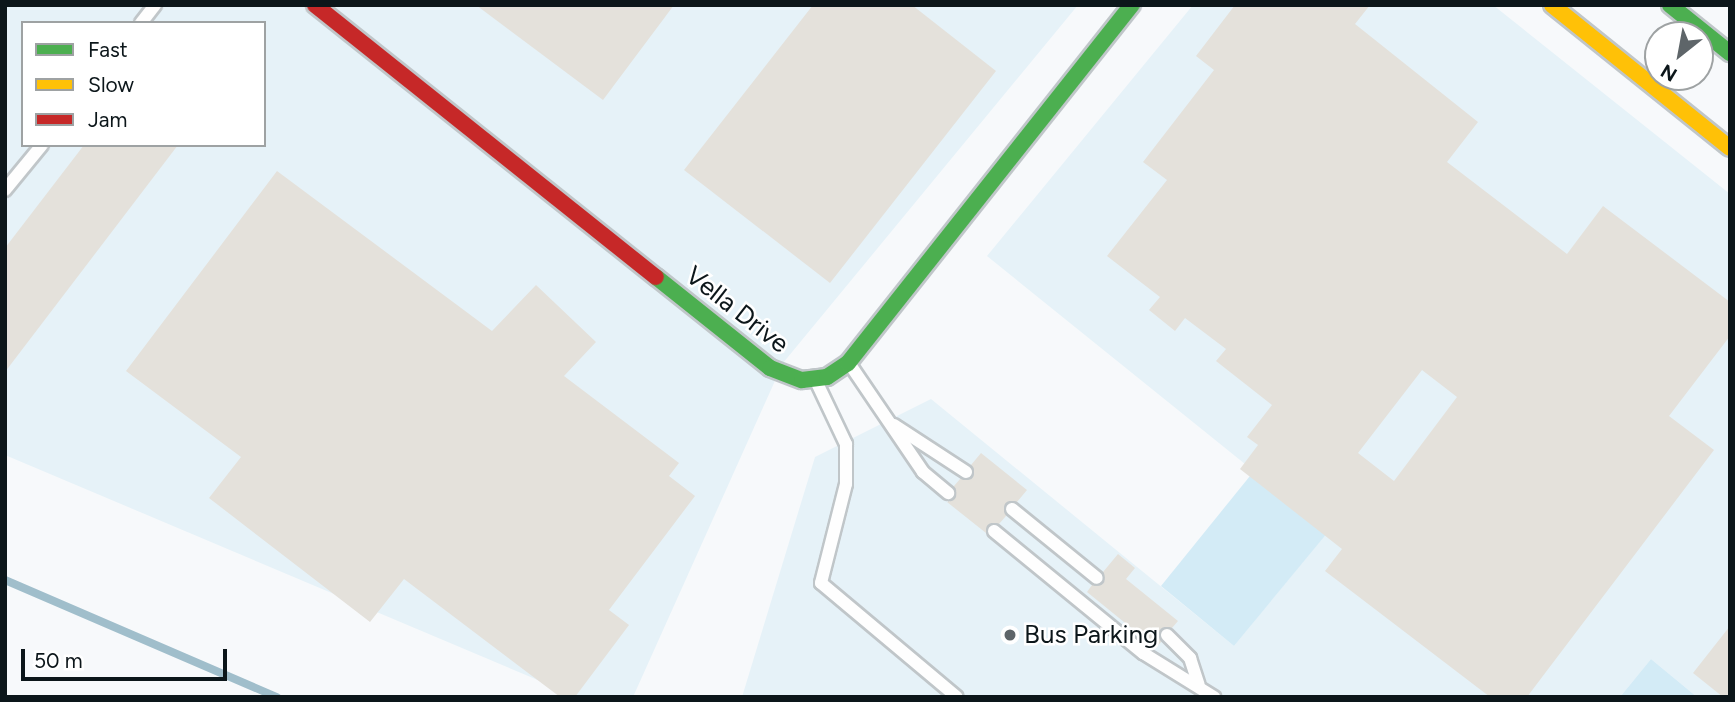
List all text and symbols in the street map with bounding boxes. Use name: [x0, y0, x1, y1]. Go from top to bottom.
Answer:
legend: [21, 21, 266, 147]
north arrow: [1644, 21, 1714, 91]
text: Fast: [88, 37, 128, 62]
text: N: [1657, 59, 1681, 86]
text: Slow: [88, 72, 134, 97]
text: Jam: [88, 107, 127, 132]
street label: Vella Drive: [679, 260, 795, 360]
place label: Bus Parking: [1024, 619, 1158, 651]
marker: Bus Parking: [1002, 627, 1018, 643]
scale bar: [24, 636, 231, 680]
text: 50 m: [34, 648, 83, 673]

